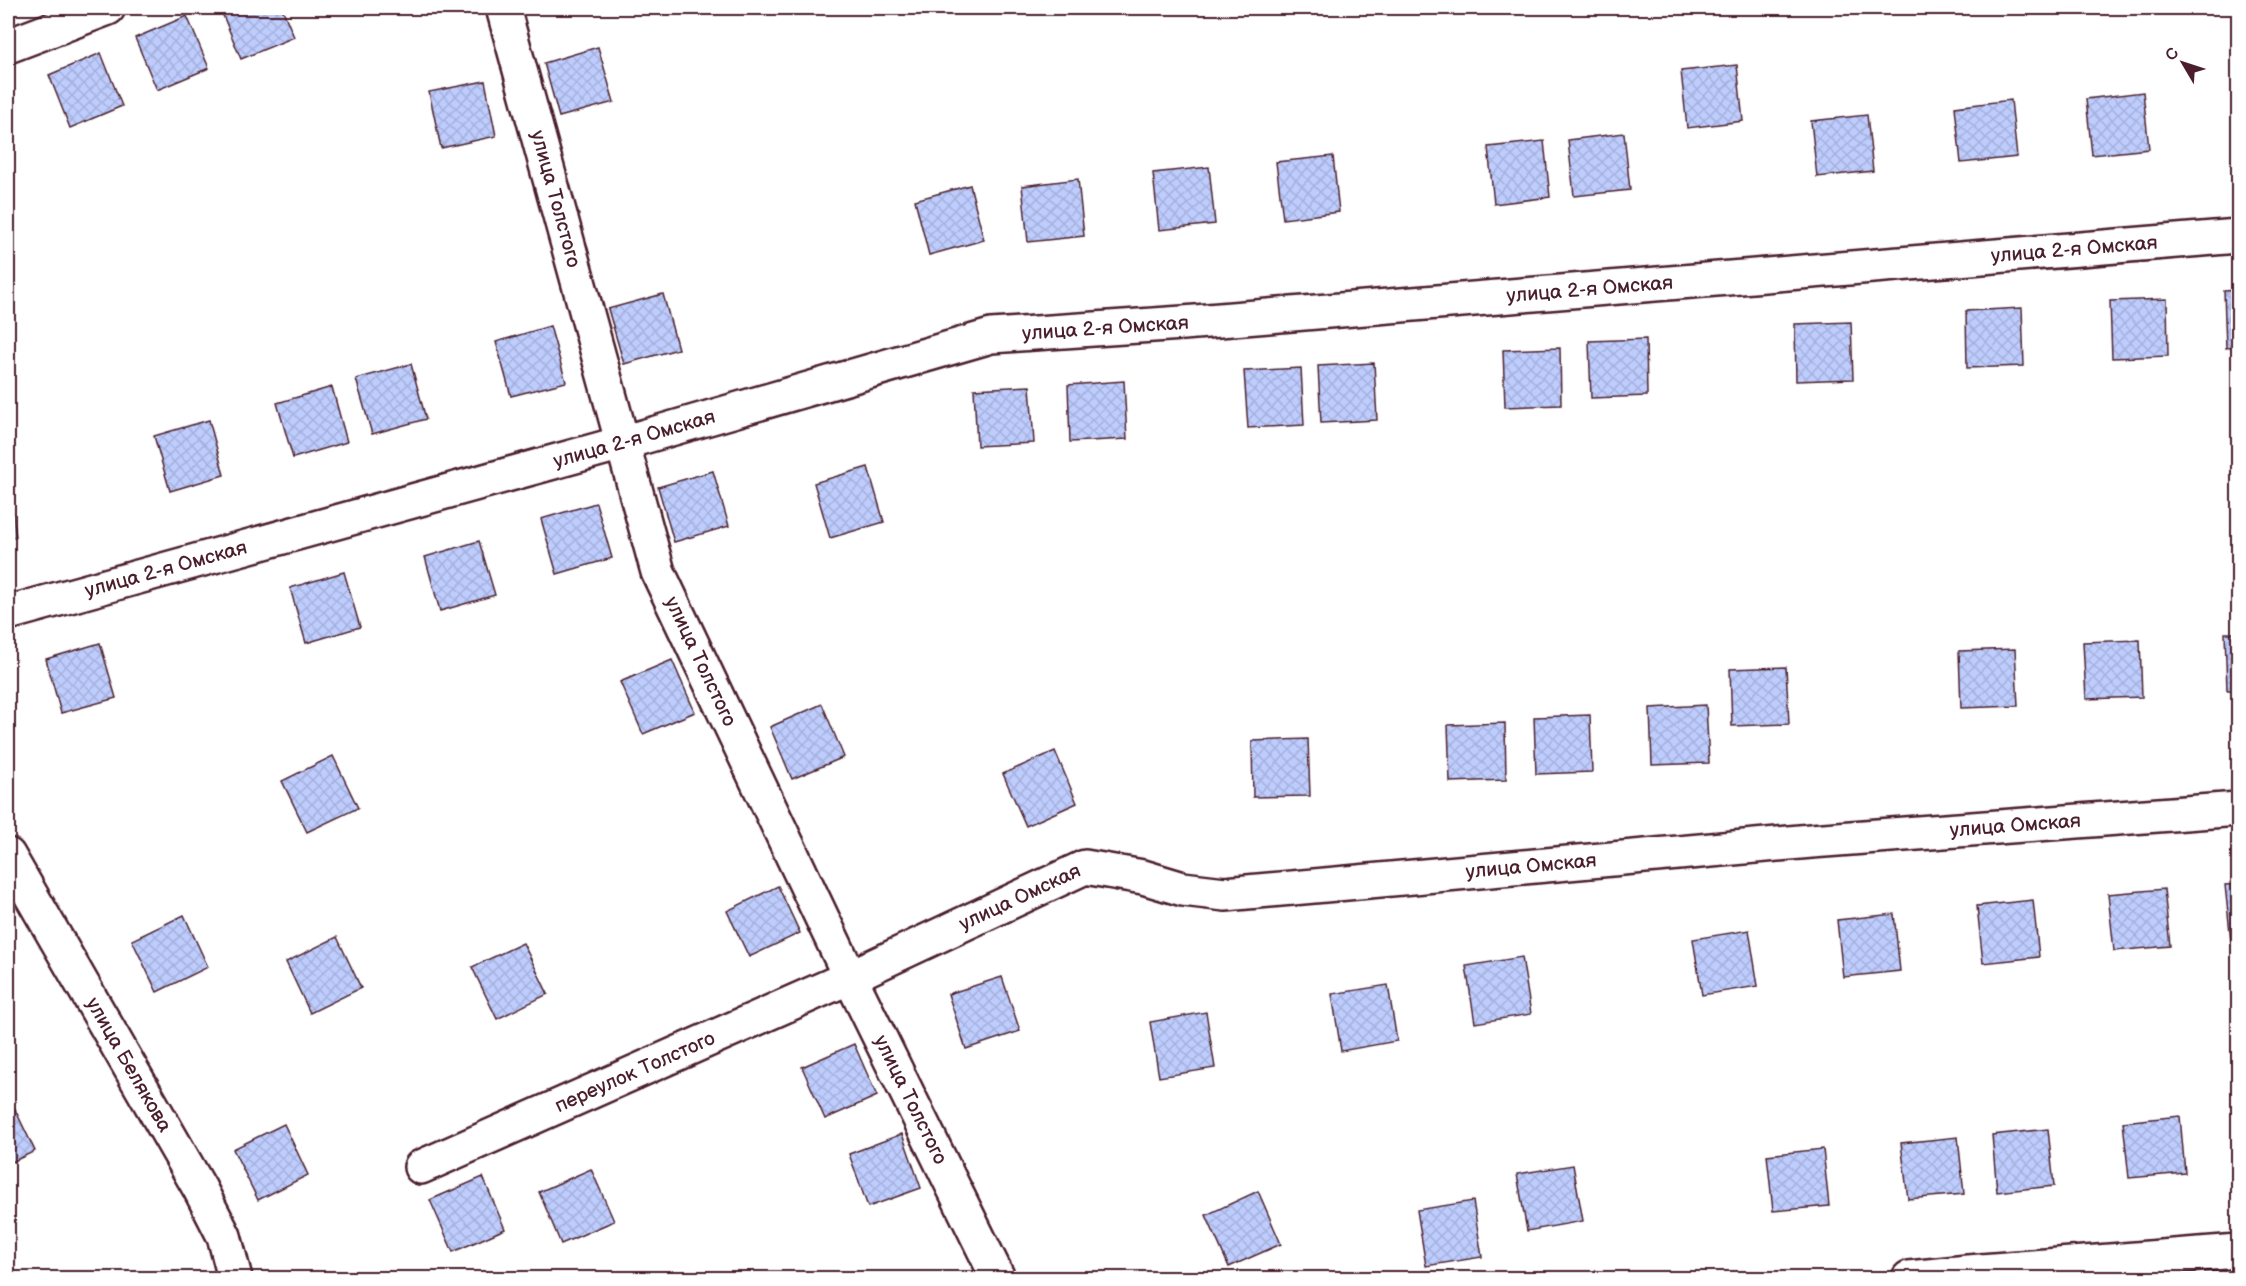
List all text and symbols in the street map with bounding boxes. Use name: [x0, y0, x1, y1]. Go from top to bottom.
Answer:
north arrow: [2153, 33, 2213, 93]
text: С: [2162, 44, 2183, 65]
street label: улица Толстого: [525, 128, 586, 270]
street label: улица 2-я Омская: [1990, 231, 2158, 268]
street label: улица 2-я Омская: [1506, 271, 1674, 308]
street label: улица 2-я Омская: [1021, 311, 1190, 346]
street label: улица 2-я Омская: [551, 405, 718, 473]
street label: улица 2-я Омская: [82, 535, 250, 603]
street label: улица Толстого: [659, 593, 741, 730]
street label: улица Омская: [1949, 809, 2082, 843]
street label: улица Омская: [1465, 848, 1598, 884]
street label: улица Омская: [955, 859, 1085, 936]
street label: улица Белякова: [80, 993, 177, 1137]
street label: переулок Толстого: [551, 1026, 719, 1118]
street label: улица Толстого: [869, 1031, 952, 1168]

